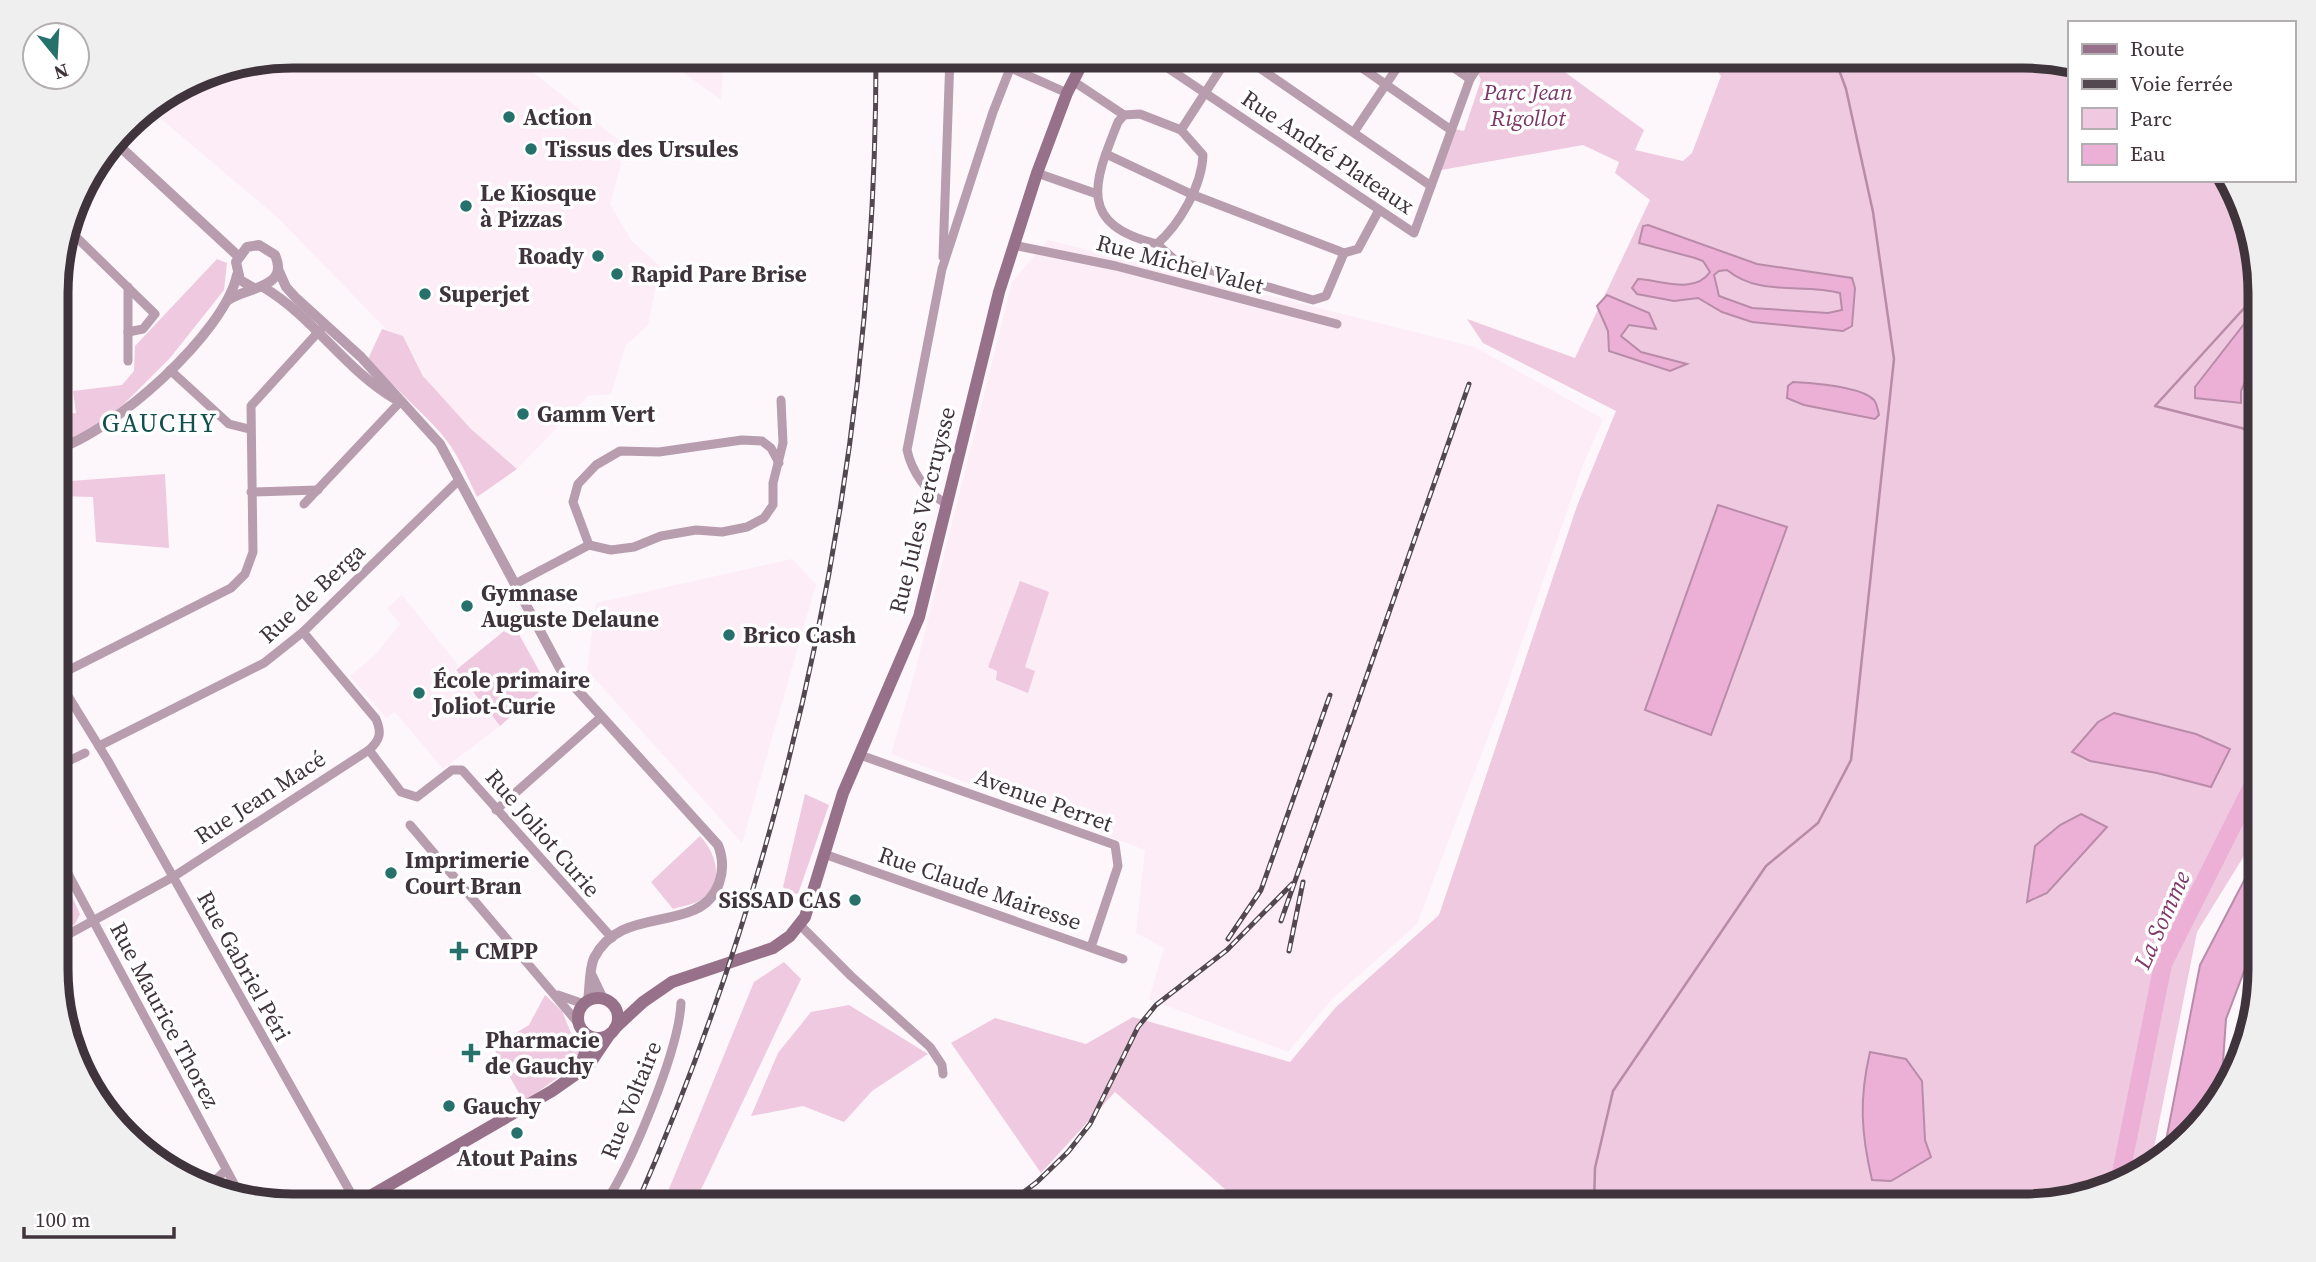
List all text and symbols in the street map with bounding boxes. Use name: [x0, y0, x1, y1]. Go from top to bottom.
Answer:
north arrow: [21, 21, 91, 91]
legend: [2068, 21, 2295, 182]
text: Route: [2130, 34, 2185, 63]
text: N: [51, 58, 72, 87]
text: Voie ferrée: [2130, 69, 2233, 98]
park label: Parc Jean Rigollot: [1482, 76, 1573, 134]
street label: Rue André Plateaux: [1235, 82, 1421, 222]
place label: Action: [523, 101, 592, 133]
text: Parc: [2130, 104, 2172, 133]
marker: Action: [501, 109, 517, 125]
place label: Tissus des Ursules: [545, 133, 738, 165]
text: Eau: [2130, 139, 2166, 168]
marker: Tissus des Ursules: [523, 141, 539, 157]
place label: Le Kiosque à Pizzas: [480, 177, 596, 235]
marker: Le Kiosque à Pizzas: [458, 198, 474, 214]
street label: Rue Michel Valet: [1093, 226, 1268, 302]
place label: Roady: [518, 240, 585, 272]
marker: Roady: [590, 248, 606, 264]
place label: Rapid Pare Brise: [631, 258, 807, 290]
marker: Rapid Pare Brise: [609, 266, 625, 282]
place label: Superjet: [439, 278, 530, 310]
marker: Superjet: [417, 286, 433, 302]
place label: Gamm Vert: [537, 398, 656, 430]
street label: Rue Jules Vercruysse: [881, 403, 963, 617]
district label: GAUCHY: [102, 405, 218, 441]
marker: Gamm Vert: [515, 406, 531, 422]
street label: Rue de Berga: [252, 535, 372, 650]
place label: Gymnase Auguste Delaune: [481, 577, 659, 635]
marker: Gymnase Auguste Delaune: [459, 598, 475, 614]
place label: Brico Cash: [743, 619, 856, 651]
marker: Brico Cash: [721, 627, 737, 643]
place label: École primaire Joliot-Curie: [431, 664, 590, 722]
marker: École primaire Joliot-Curie: [411, 685, 427, 701]
street label: Rue Jean Macé: [188, 743, 332, 851]
street label: Avenue Perret: [971, 760, 1118, 840]
street label: Rue Joliot Curie: [478, 762, 608, 904]
street label: Rue Claude Mairesse: [874, 838, 1086, 938]
place label: Imprimerie Court Bran: [405, 844, 529, 902]
marker: Imprimerie Court Bran: [383, 865, 399, 881]
water label: La Somme: [2125, 865, 2198, 975]
place label: SiSSAD CAS: [718, 884, 841, 916]
street label: Rue Gabriel Péri: [189, 885, 299, 1047]
marker: SiSSAD CAS: [847, 892, 863, 908]
street label: Rue Maurice Thorez: [102, 916, 228, 1114]
place label: CMPP: [475, 935, 538, 967]
marker: CMPP: [449, 941, 469, 961]
place label: Pharmacie de Gauchy: [485, 1024, 600, 1082]
street label: Rue Voltaire: [593, 1036, 669, 1164]
marker: Pharmacie de Gauchy: [463, 1045, 479, 1061]
place label: Gauchy: [463, 1090, 542, 1122]
marker: Gauchy: [441, 1098, 457, 1114]
marker: Atout Pains: [509, 1125, 525, 1141]
place label: Atout Pains: [457, 1142, 577, 1174]
scale bar: [24, 1196, 175, 1240]
text: 100 m: [35, 1205, 90, 1234]

